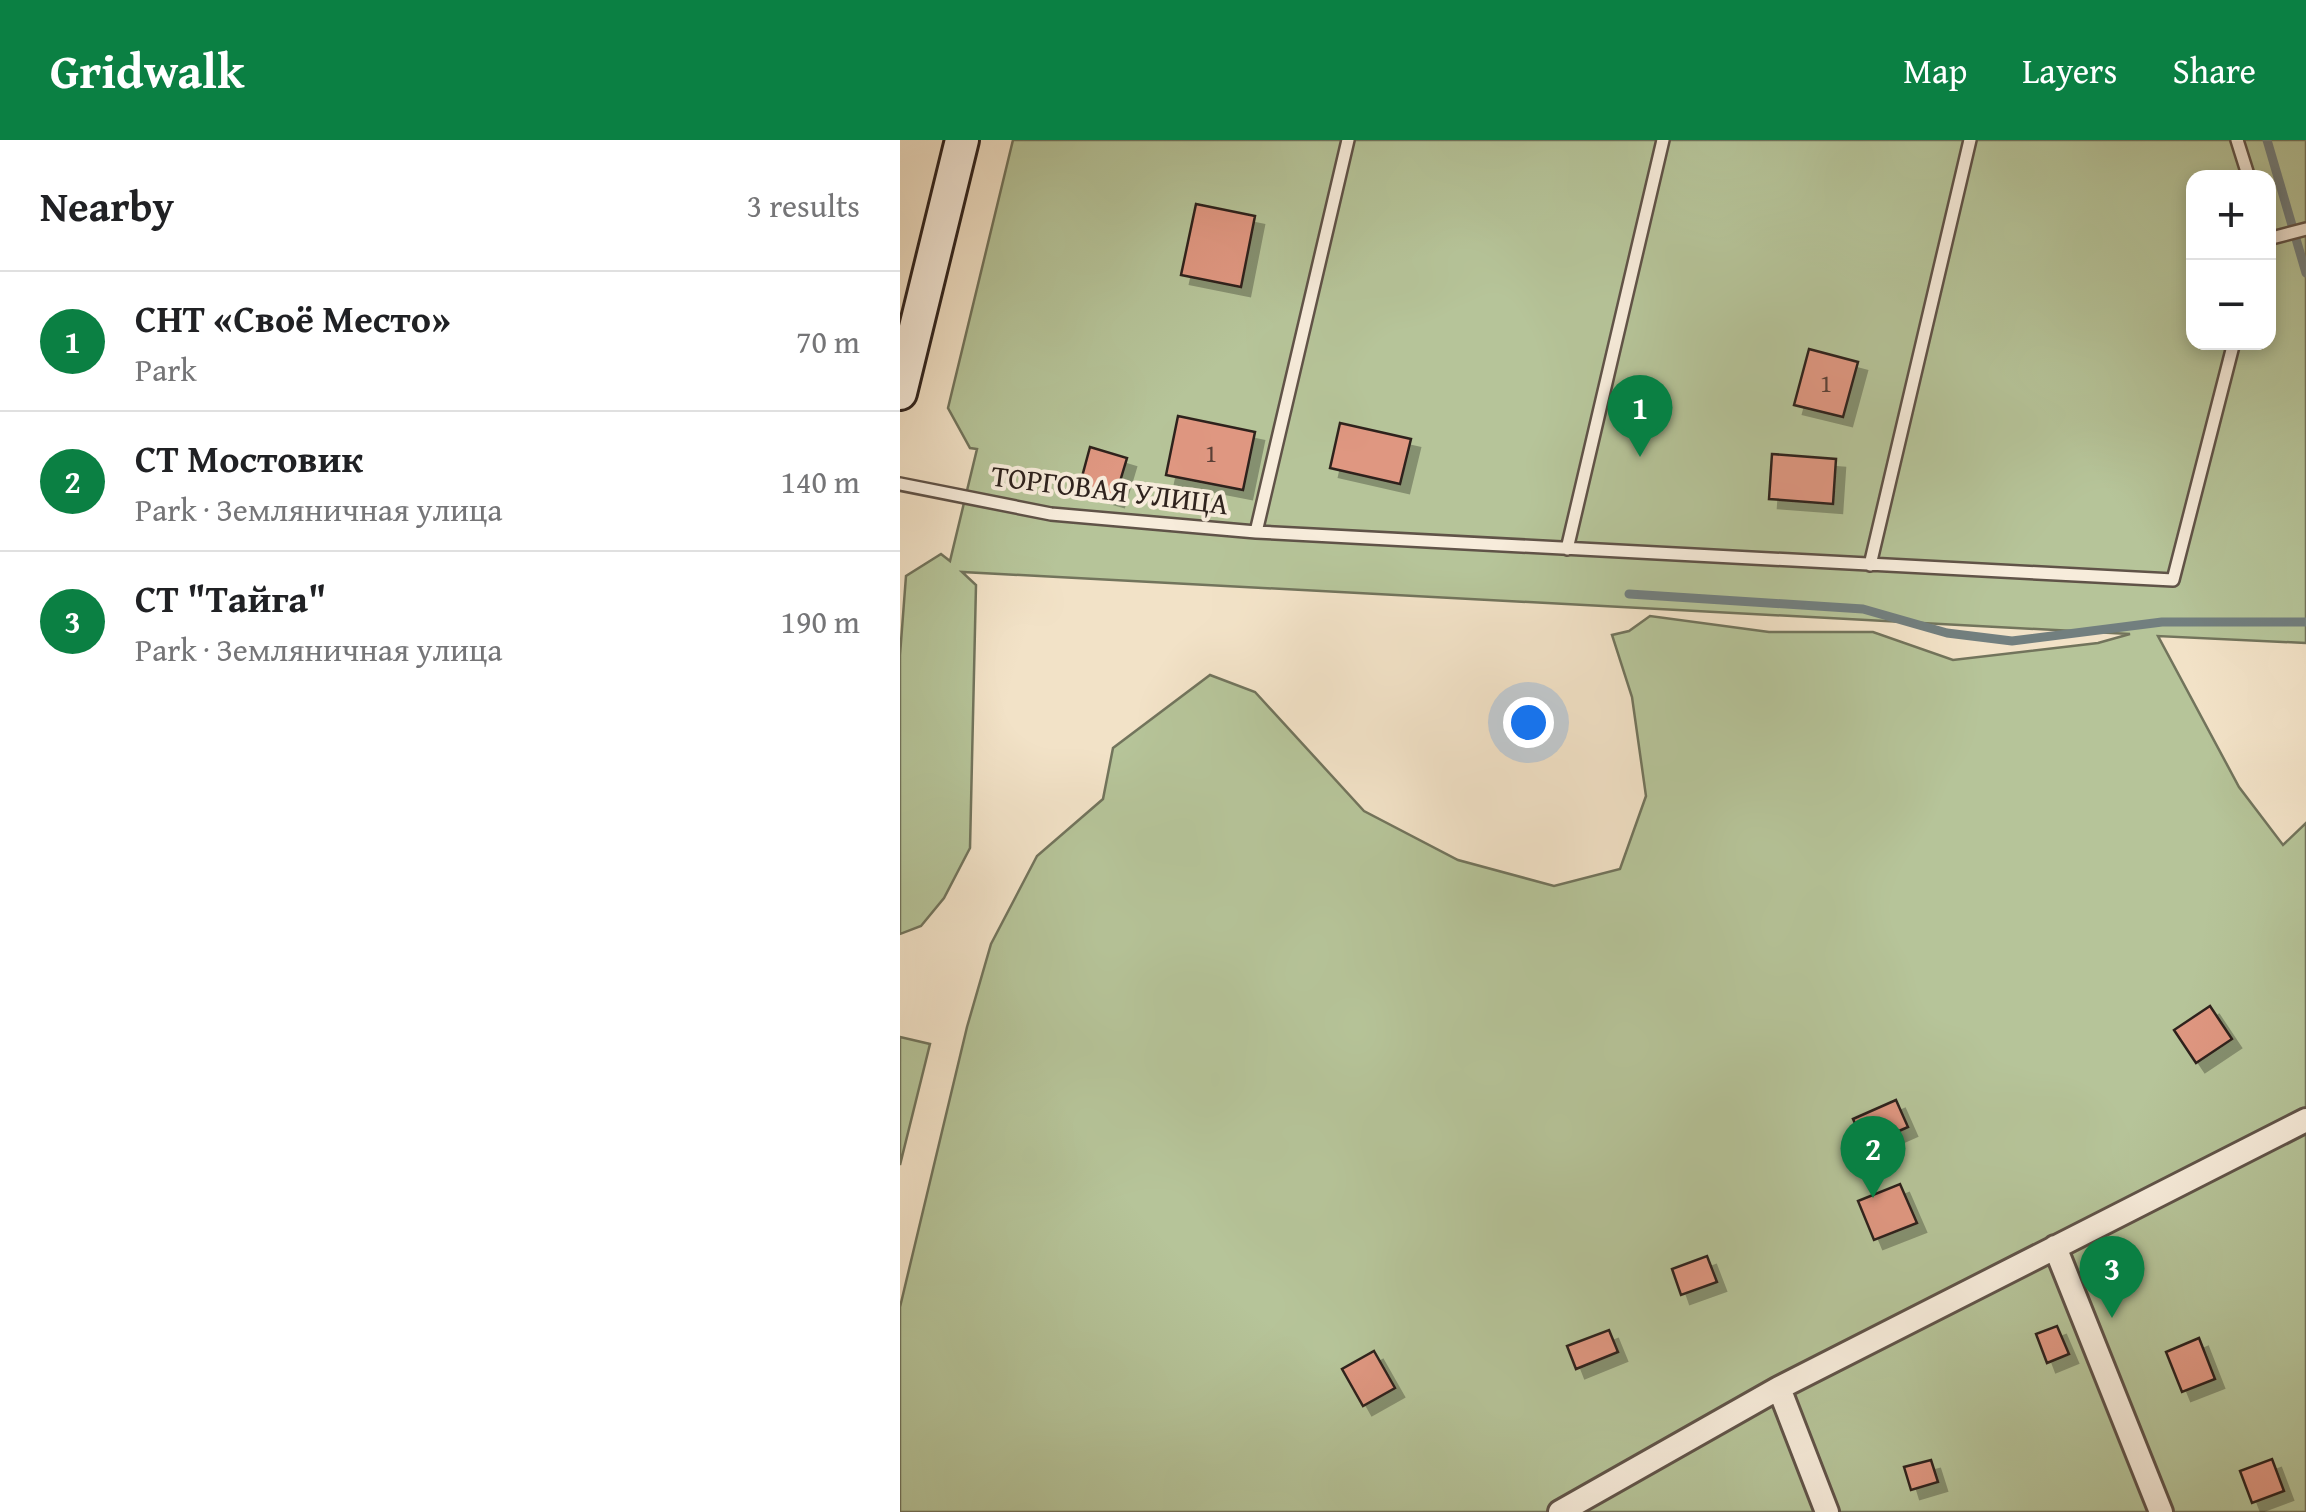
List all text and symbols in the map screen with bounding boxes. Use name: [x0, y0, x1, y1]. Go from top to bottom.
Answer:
text: Gridwalk: [50, 35, 244, 106]
text: Map: [1903, 45, 1967, 96]
text: Layers: [2022, 45, 2117, 96]
text: Share: [2172, 45, 2256, 96]
map controls: [2186, 170, 2276, 350]
button: +: [2186, 170, 2276, 260]
text: Nearby: [40, 175, 174, 236]
text: 3 results: [747, 182, 860, 229]
button: −: [2186, 260, 2276, 350]
text: СНТ «Своё Место»: [135, 290, 451, 346]
text: 1: [64, 318, 81, 365]
text: 70 m: [796, 318, 860, 365]
text: Park: [135, 346, 197, 393]
house number: 1: [1820, 365, 1832, 401]
pin: 1: [1608, 374, 1672, 457]
text: СТ Мостовик: [135, 430, 363, 486]
house number: 1: [1205, 435, 1217, 471]
street label: ТОРГОВАЯ УЛИЦА: [989, 453, 1231, 525]
text: 2: [64, 458, 81, 505]
text: 140 m: [781, 458, 860, 505]
text: Park · Земляничная улица: [135, 486, 503, 533]
text: СТ "Тайга": [135, 570, 326, 626]
text: 3: [64, 598, 81, 645]
text: 190 m: [781, 598, 860, 645]
text: Park · Земляничная улица: [135, 626, 503, 673]
your location: [1503, 697, 1554, 748]
pin: 2: [1840, 1116, 1906, 1198]
pin: 3: [2080, 1236, 2144, 1318]

